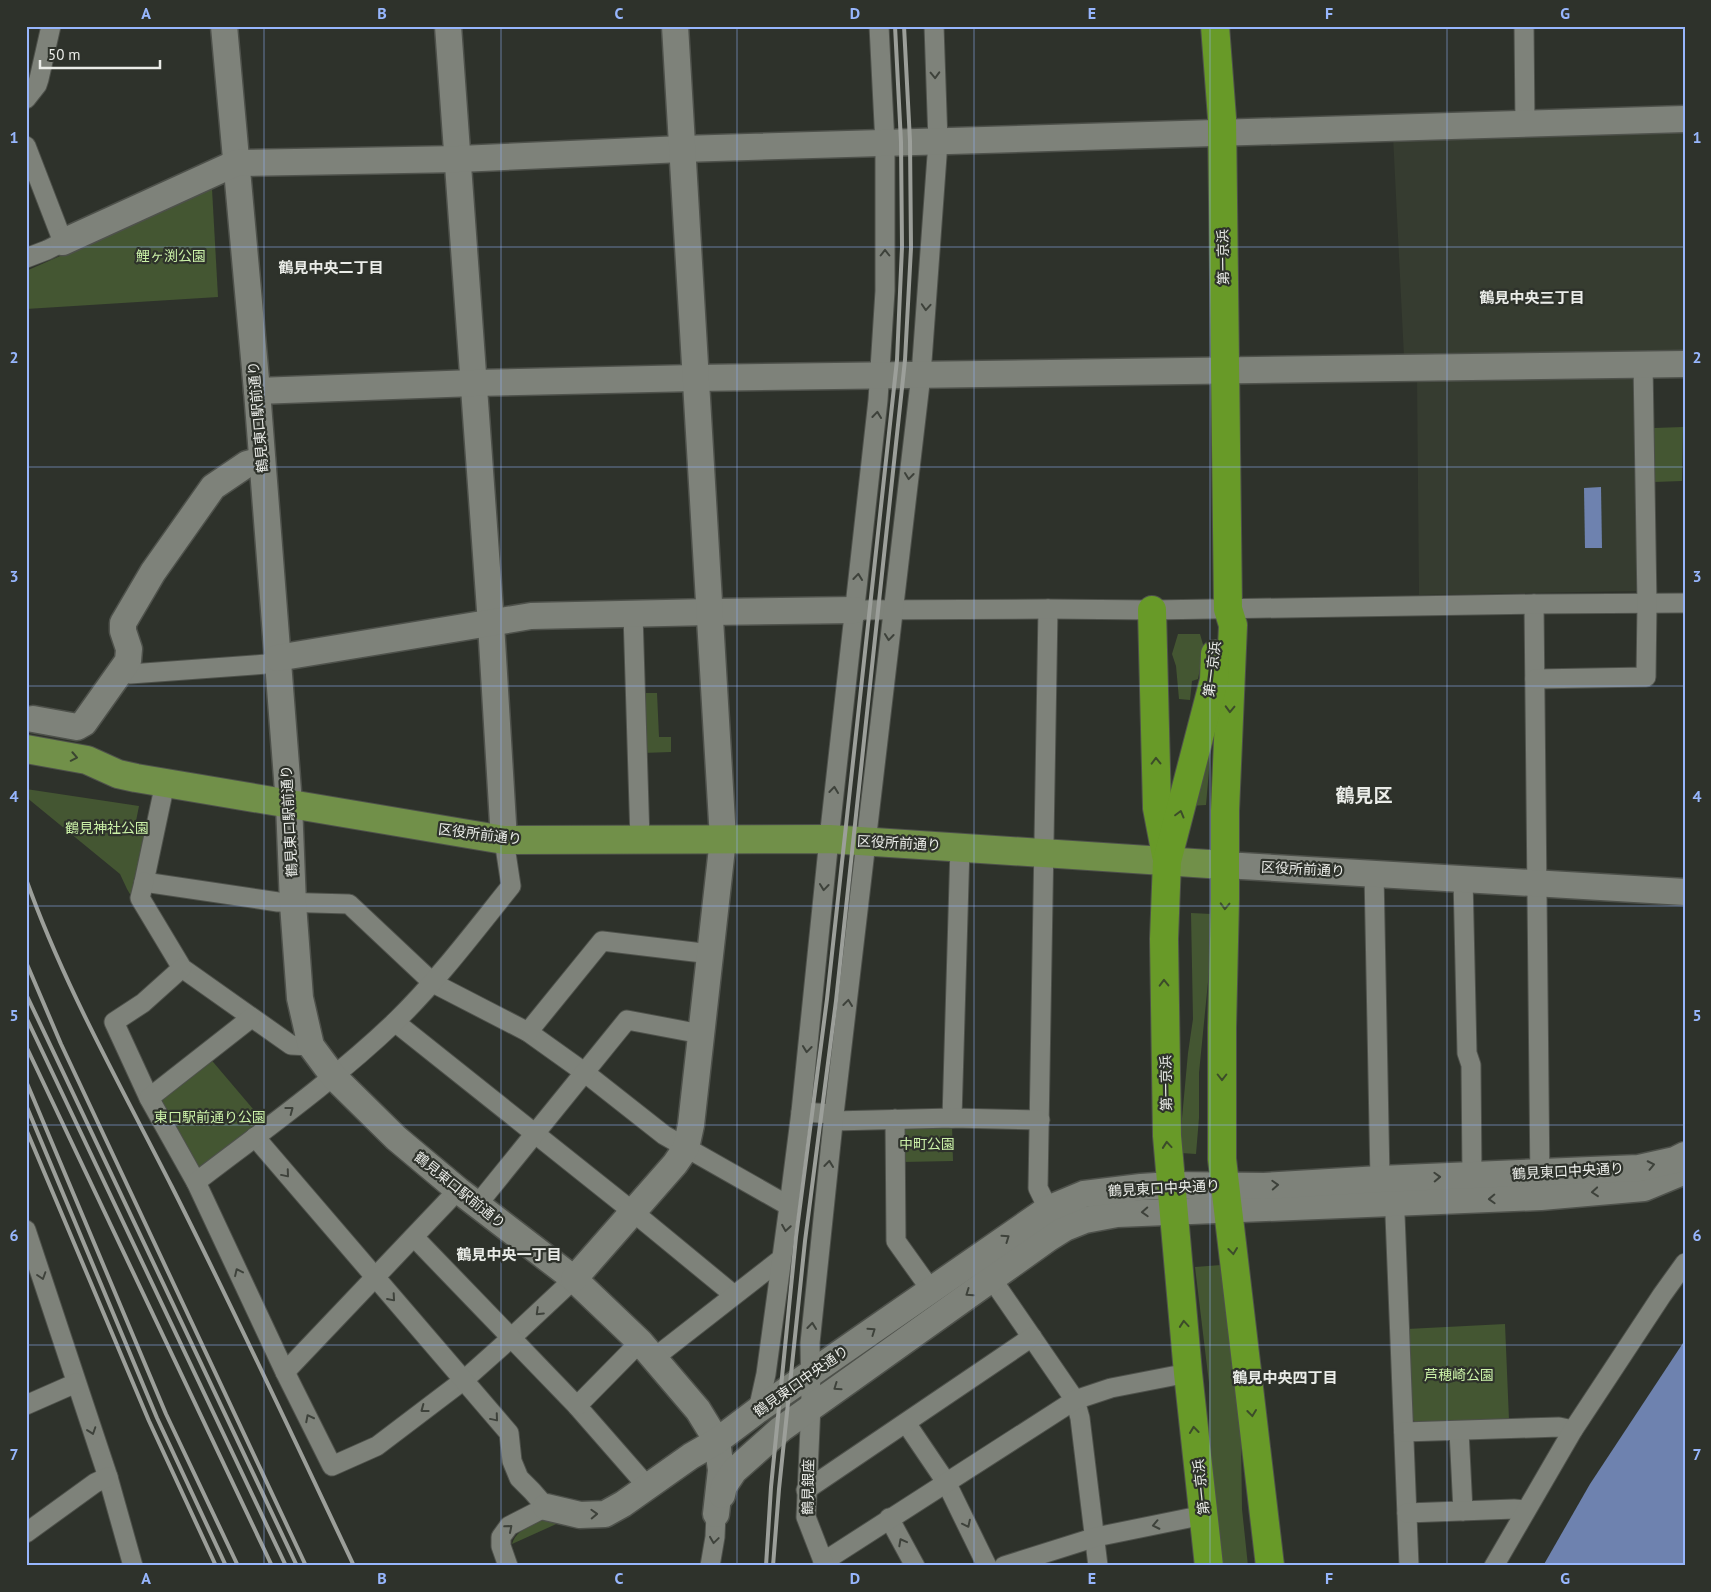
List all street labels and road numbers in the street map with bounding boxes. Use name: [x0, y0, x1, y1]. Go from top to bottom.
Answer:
street label: 第一京浜: [1214, 229, 1232, 285]
street label: 鶴見東口駅前通り: [244, 360, 272, 474]
street label: 第一京浜: [1200, 640, 1224, 698]
street label: 鶴見東口駅前通り: [277, 765, 301, 877]
street label: 区役所前通り: [437, 820, 523, 848]
street label: 区役所前通り: [857, 832, 941, 854]
street label: 区役所前通り: [1261, 858, 1345, 880]
street label: 第一京浜: [1157, 1055, 1175, 1111]
street label: 鶴見東口駅前通り: [411, 1148, 509, 1232]
street label: 鶴見東口中央通り: [1512, 1159, 1624, 1183]
street label: 鶴見東口中央通り: [1108, 1176, 1220, 1200]
street label: 鶴見東口中央通り: [750, 1342, 852, 1420]
street label: 第一京浜: [1189, 1458, 1213, 1516]
street label: 鶴見銀座: [799, 1459, 817, 1515]

